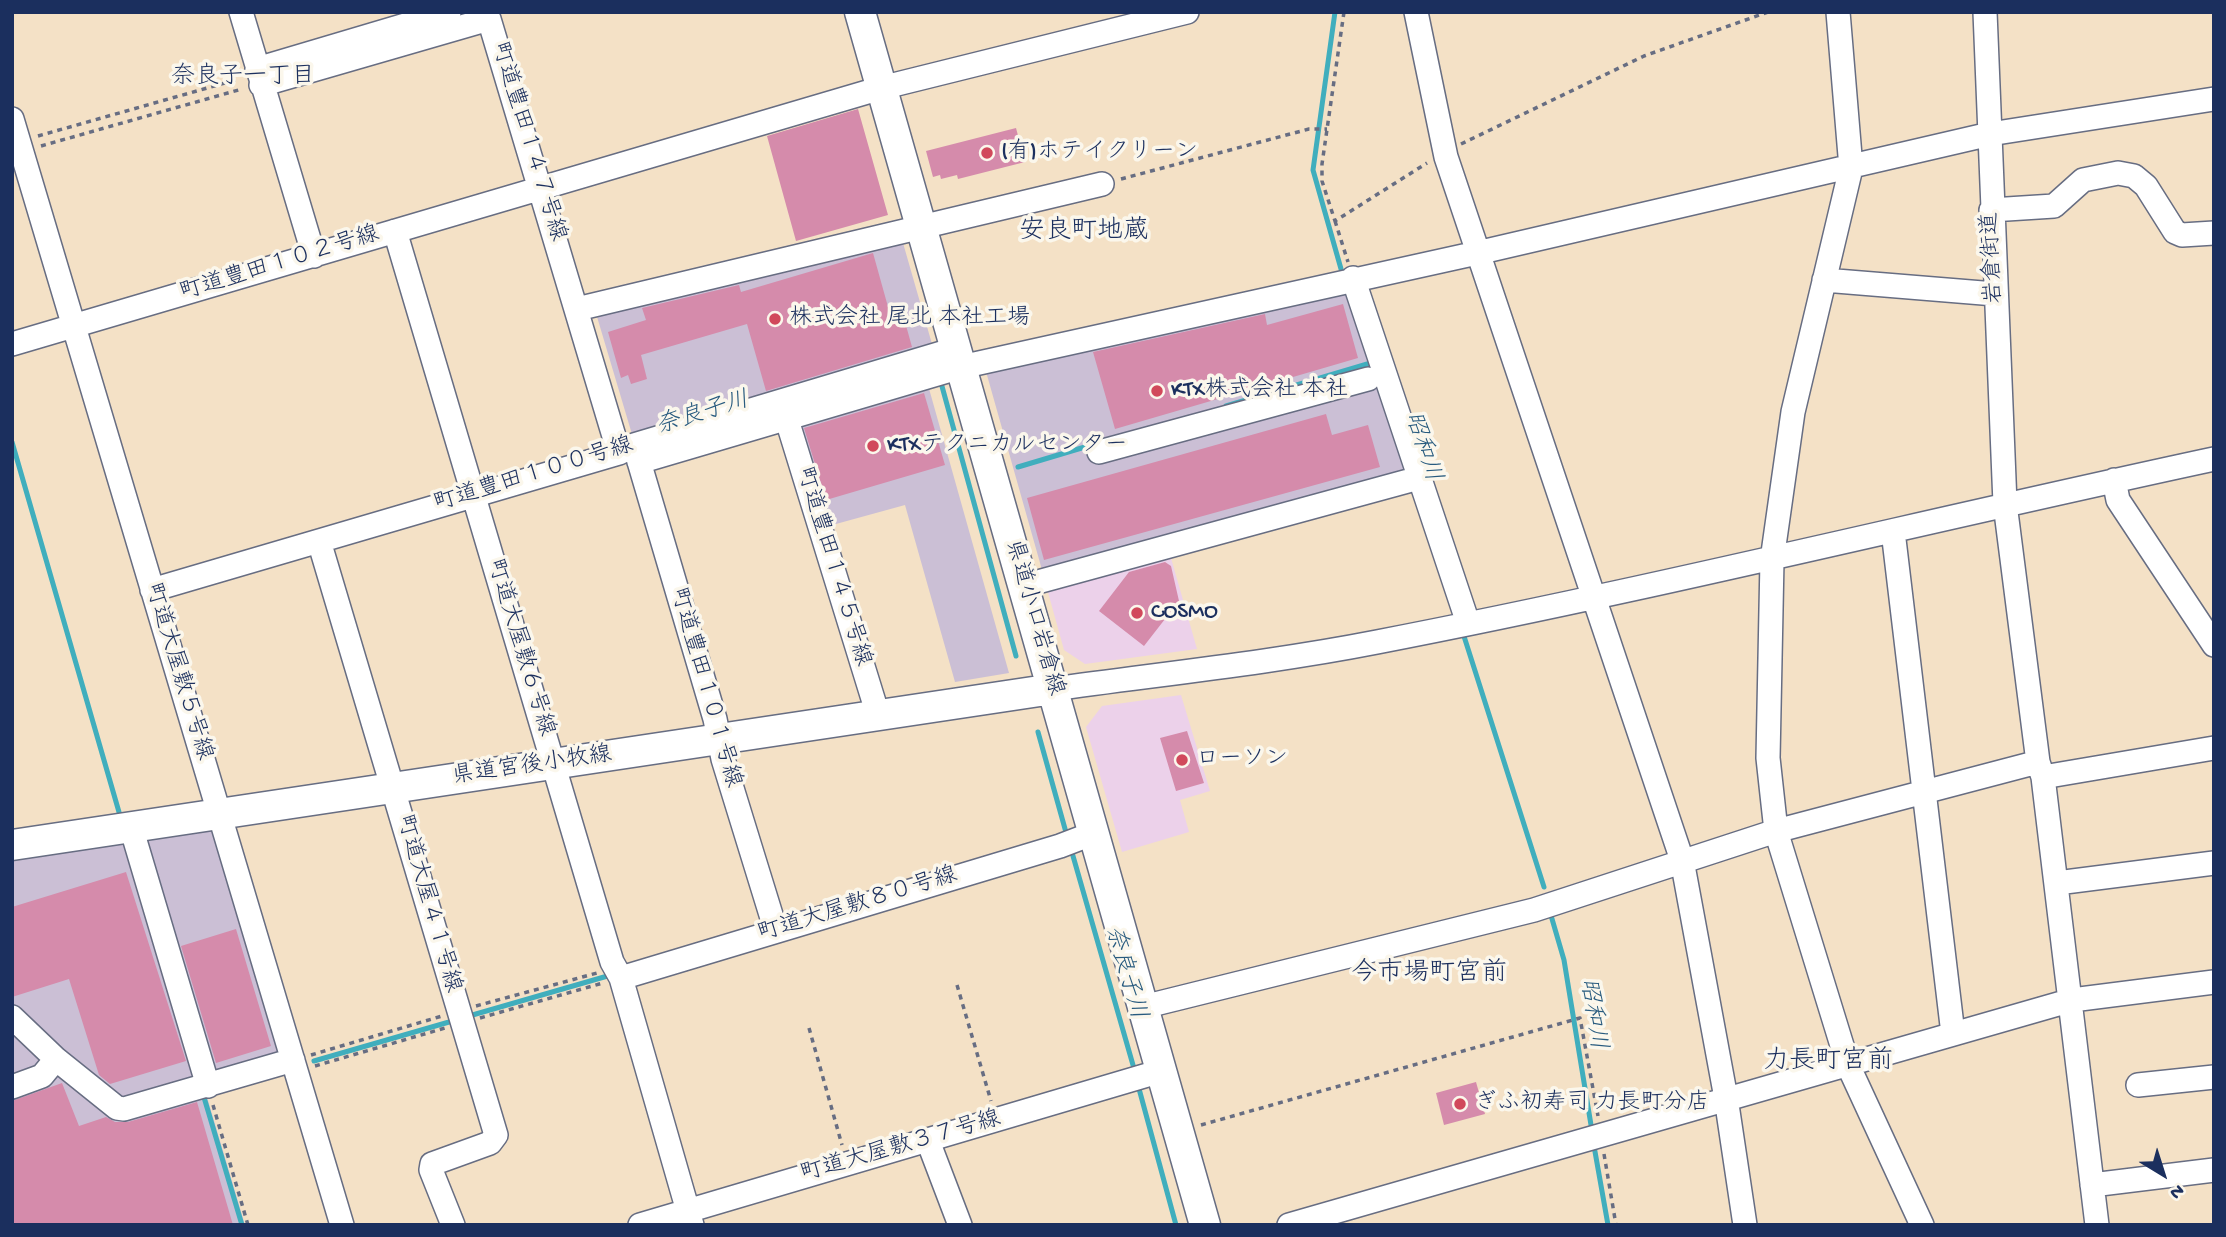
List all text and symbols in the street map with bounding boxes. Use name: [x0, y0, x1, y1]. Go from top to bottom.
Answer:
street label: 町道豊田１４７号線: [484, 39, 570, 245]
district label: 奈良子一丁目: [171, 64, 315, 92]
place label: (有)ホテイクリーン: [1001, 139, 1198, 167]
marker: (有)ホテイクリーン: [979, 145, 995, 161]
street label: 岩倉街道: [1978, 211, 2010, 305]
district label: 安良町地蔵: [1019, 217, 1149, 249]
street label: 町道豊田１０２号線: [177, 222, 383, 308]
place label: 株式会社 尾北 本社工場: [789, 305, 1030, 333]
marker: 株式会社 尾北 本社工場: [767, 311, 783, 327]
place label: KTX株式会社 本社: [1171, 377, 1348, 405]
marker: KTX株式会社 本社: [1149, 383, 1165, 399]
water label: 奈良子川: [653, 387, 753, 443]
water label: 昭和川: [1396, 408, 1446, 486]
place label: KTXテクニカルセンター: [887, 432, 1128, 460]
street label: 町道豊田１００号線: [431, 433, 637, 519]
marker: KTXテクニカルセンター: [865, 438, 881, 454]
street label: 町道豊田１４５号線: [789, 464, 875, 670]
street label: 県道小口岩倉線: [998, 537, 1068, 699]
street label: 町道大屋敷６号線: [479, 556, 559, 740]
street label: 町道大屋敷５号線: [137, 580, 217, 764]
street label: 町道豊田１０１号線: [662, 585, 746, 791]
place label: COSMO: [1151, 599, 1218, 627]
marker: COSMO: [1129, 605, 1145, 621]
street label: 県道宮後小牧線: [450, 742, 614, 792]
place label: ローソン: [1196, 746, 1288, 774]
marker: ローソン: [1174, 752, 1190, 768]
street label: 町道大屋４１号線: [388, 812, 466, 996]
street label: 町道大屋敷８０号線: [755, 863, 961, 949]
water label: 奈良子川: [1097, 923, 1151, 1023]
district label: 今市場町宮前: [1351, 959, 1507, 991]
water label: 昭和川: [1571, 976, 1611, 1052]
district label: 力長町宮前: [1763, 1047, 1893, 1079]
place label: ぎふ初寿司 力長町分店: [1474, 1090, 1709, 1118]
marker: ぎふ初寿司 力長町分店: [1452, 1096, 1468, 1112]
street label: 町道大屋敷３７号線: [798, 1106, 1004, 1190]
north arrow: [2128, 1139, 2198, 1209]
text: N: [2164, 1178, 2188, 1204]

